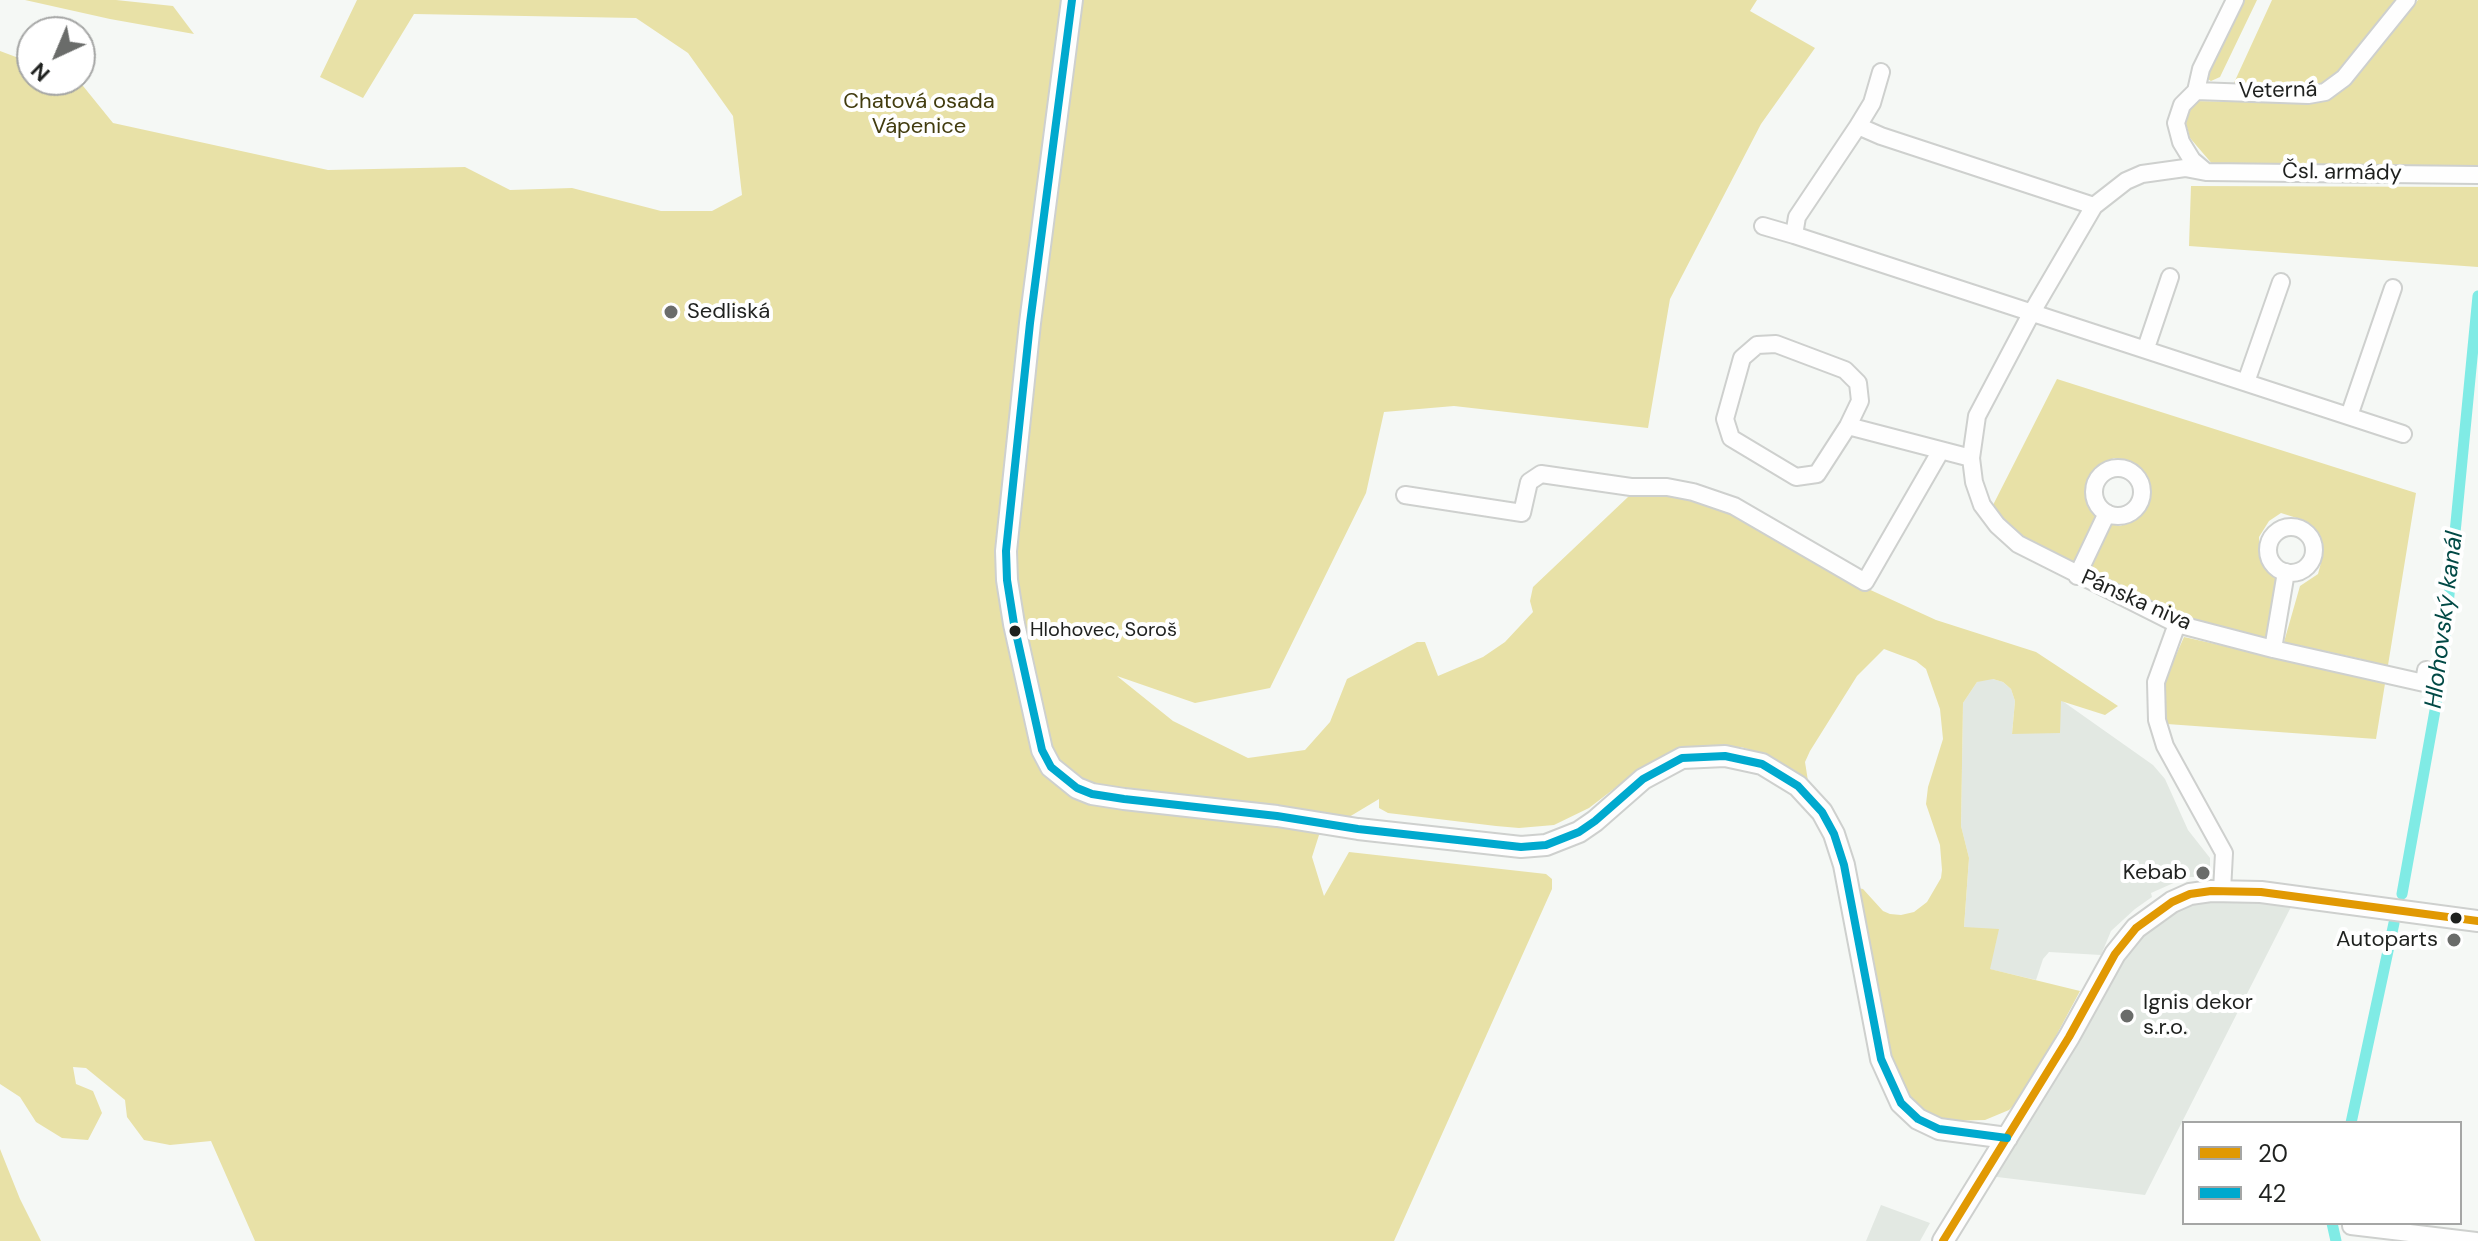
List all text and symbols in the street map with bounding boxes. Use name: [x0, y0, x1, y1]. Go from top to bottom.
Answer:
north arrow: [16, 16, 96, 96]
text: N: [25, 56, 56, 88]
street label: Veterná: [2238, 77, 2318, 105]
park label: Chatová osada Vápenice: [843, 89, 995, 140]
street label: Čsl. armády: [2282, 159, 2402, 187]
place label: Sedliská: [687, 299, 770, 325]
marker: Sedliská: [662, 303, 680, 321]
water label: Hlohovský kanál: [2420, 530, 2470, 710]
street label: Pánska niva: [2077, 565, 2195, 637]
place label: Hlohovec, Soroš: [1030, 619, 1177, 643]
marker: Hlohovec, Soroš: [1007, 623, 1023, 639]
place label: Kebab: [2123, 860, 2187, 886]
marker: Kebab: [2194, 864, 2212, 882]
unlabelled marker: [2448, 910, 2464, 926]
place label: Autoparts: [2336, 927, 2438, 953]
marker: Autoparts: [2445, 931, 2463, 949]
place label: Ignis dekor s.r.o.: [2143, 990, 2253, 1042]
marker: Ignis dekor s.r.o.: [2118, 1007, 2136, 1025]
legend: [2182, 1121, 2462, 1225]
text: 20: [2258, 1138, 2288, 1169]
text: 42: [2258, 1178, 2286, 1209]

